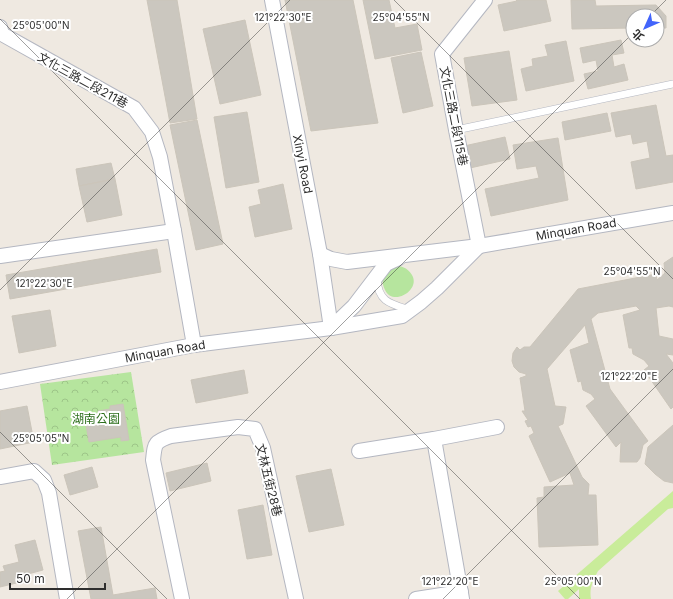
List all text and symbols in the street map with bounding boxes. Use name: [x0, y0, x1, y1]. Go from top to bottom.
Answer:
north arrow: [625, 8, 665, 48]
text: 121°22'30"E: [254, 11, 312, 23]
text: 25°04'55"N: [373, 11, 429, 23]
text: 25°05'00"N: [13, 19, 69, 31]
text: 北: [629, 26, 647, 44]
street label: 文化三路二段211巷: [35, 49, 131, 111]
street label: 文化三路二段115巷: [437, 65, 471, 167]
street label: Xinyi Road: [290, 133, 316, 195]
street label: Minquan Road: [535, 215, 617, 243]
text: 25°04'55"N: [604, 265, 660, 277]
text: 121°22'30"E: [15, 277, 73, 289]
street label: Minquan Road: [124, 337, 206, 365]
text: 121°22'20"E: [600, 370, 658, 382]
park label: 湖南公園: [72, 411, 120, 426]
text: 25°05'05"N: [13, 432, 69, 444]
street label: 文林五街28巷: [253, 442, 285, 518]
scale bar: [10, 565, 105, 591]
text: 50 m: [16, 571, 45, 586]
text: 121°22'20"E: [421, 575, 479, 587]
text: 25°05'00"N: [545, 575, 601, 587]

